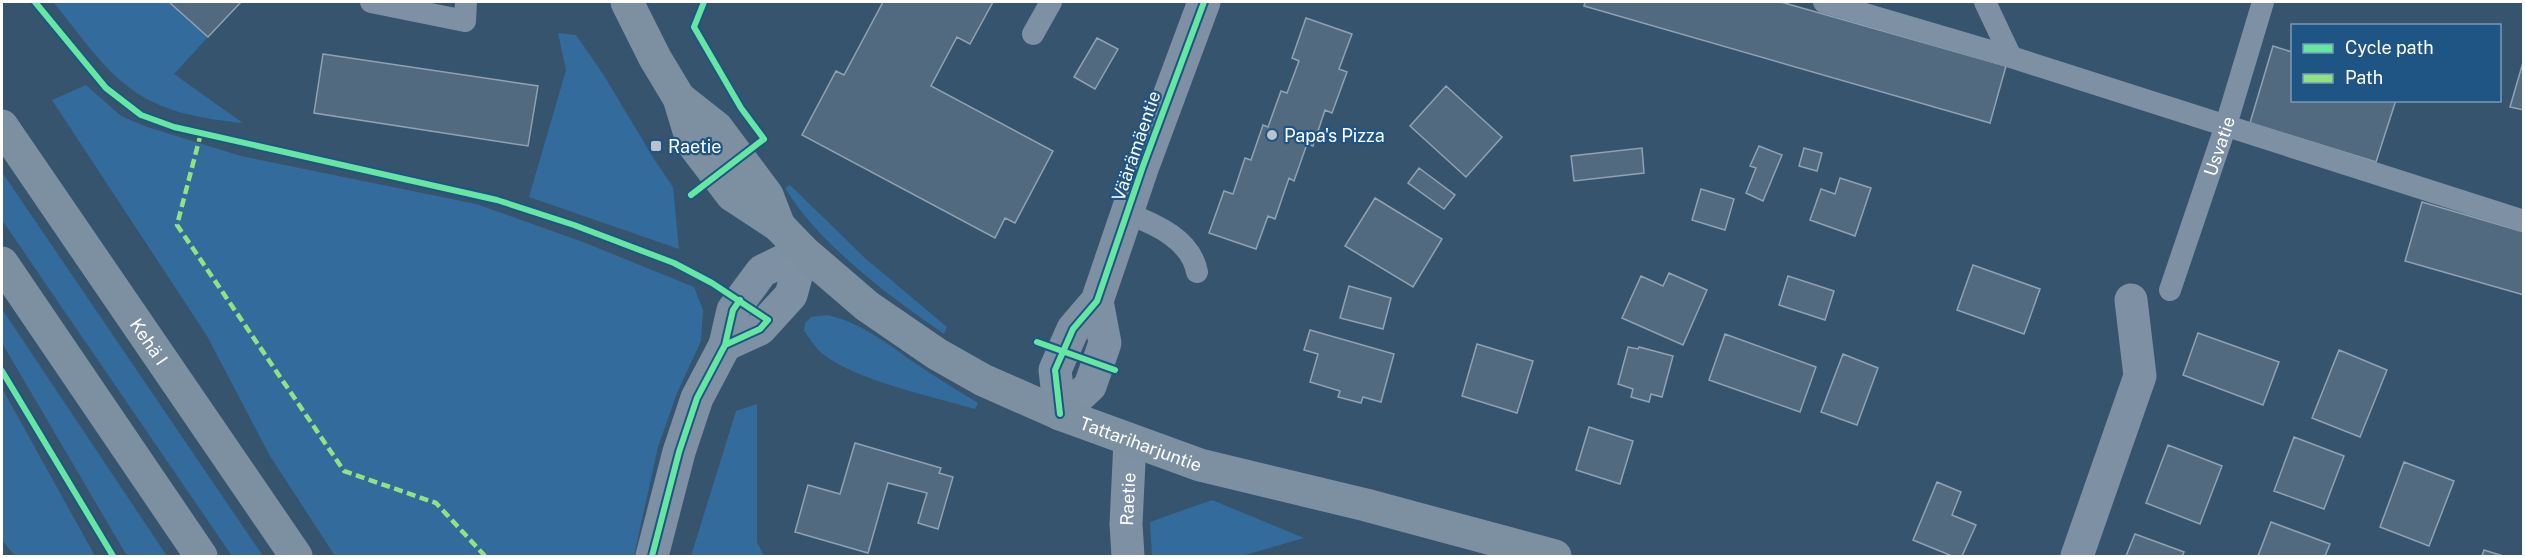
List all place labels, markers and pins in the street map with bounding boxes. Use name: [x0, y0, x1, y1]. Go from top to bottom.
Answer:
place label: Papa's Pizza: [1284, 125, 1385, 146]
marker: Papa's Pizza: [1265, 128, 1279, 142]
place label: Raetie: [668, 136, 721, 157]
marker: Raetie: [649, 139, 663, 153]

